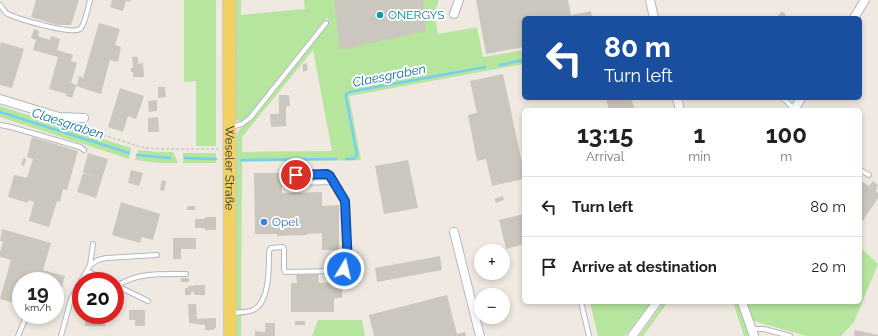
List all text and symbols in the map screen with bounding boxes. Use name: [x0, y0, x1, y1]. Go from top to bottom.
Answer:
place label: ONERGYS: [388, 8, 444, 22]
marker: ONERGYS: [375, 10, 385, 20]
text: 80 m: [604, 31, 671, 64]
icon: left: [538, 32, 590, 84]
water label: Claesgraben: [351, 61, 427, 90]
text: Turn left: [604, 65, 673, 86]
water label: Claesgraben: [30, 105, 106, 142]
text: 13:15: [577, 120, 633, 149]
text: 1: [694, 120, 705, 149]
text: 100: [766, 120, 807, 149]
street label: Weseler Straße: [222, 126, 237, 210]
text: Arrival: [586, 149, 624, 164]
text: min: [688, 149, 711, 164]
text: m: [780, 149, 792, 164]
pin: [279, 158, 313, 192]
icon: arrive: [285, 164, 307, 186]
icon: left: [538, 196, 560, 218]
text: Turn left: [572, 198, 633, 216]
text: 80 m: [810, 198, 846, 216]
place label: Opel: [272, 215, 299, 229]
marker: Opel: [259, 217, 269, 227]
map controls: [474, 244, 510, 324]
button: +: [474, 244, 510, 280]
position arrow: [323, 248, 365, 290]
icon: arrive: [538, 256, 560, 278]
text: Arrive at destination: [572, 258, 717, 276]
text: 20 m: [811, 258, 846, 276]
speed limit sign: 20: [72, 272, 124, 324]
text: 19: [27, 281, 49, 305]
button: −: [474, 288, 510, 324]
text: km/h: [25, 302, 51, 313]

